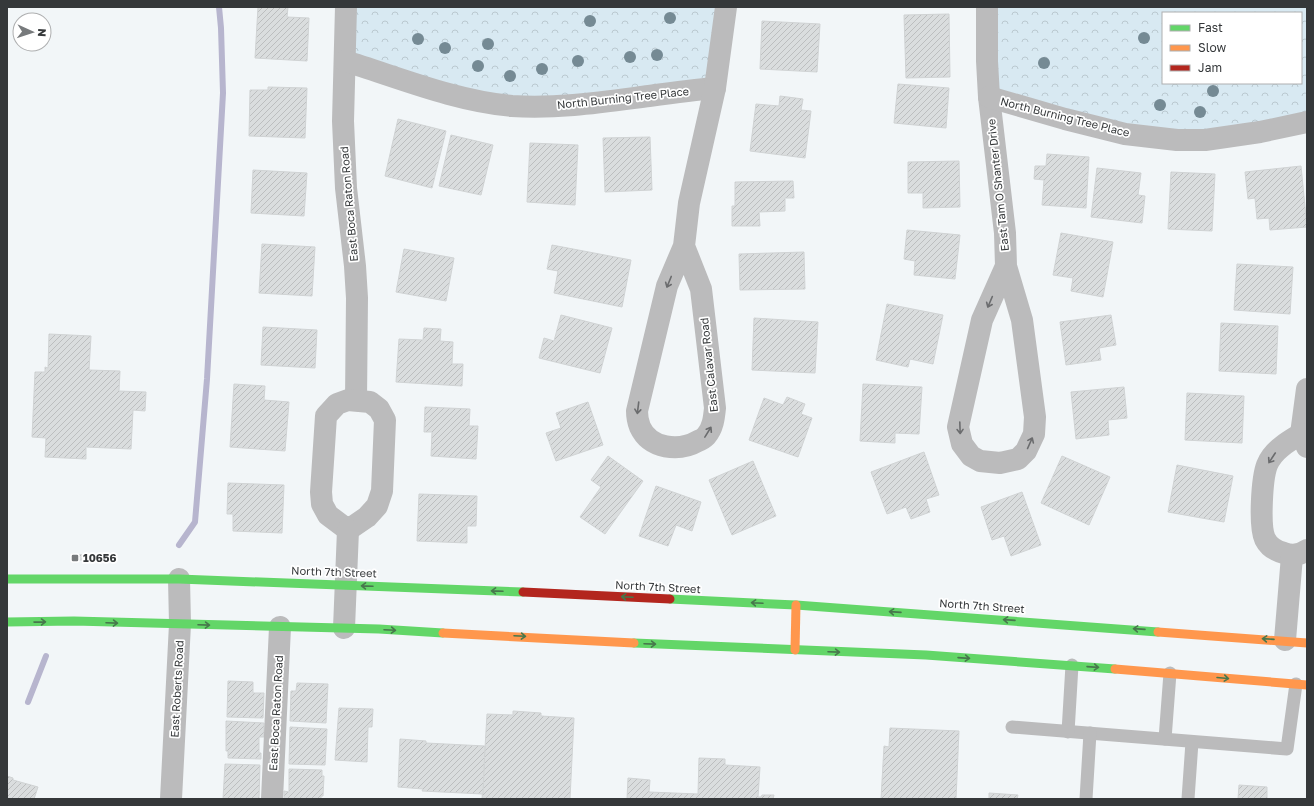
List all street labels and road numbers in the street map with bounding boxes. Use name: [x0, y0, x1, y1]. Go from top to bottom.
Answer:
street label: North Burning Tree Place: [556, 84, 690, 111]
street label: North Burning Tree Place: [999, 94, 1131, 139]
street label: East Tam O Shanter Drive: [984, 118, 1011, 252]
street label: East Boca Raton Road: [337, 146, 360, 262]
street label: East Calavar Road: [697, 317, 720, 413]
street label: North 7th Street: [291, 564, 377, 579]
street label: North 7th Street: [615, 578, 701, 595]
street label: North 7th Street: [939, 596, 1025, 615]
street label: East Roberts Road: [167, 640, 186, 738]
street label: East Boca Raton Road: [266, 655, 285, 771]

